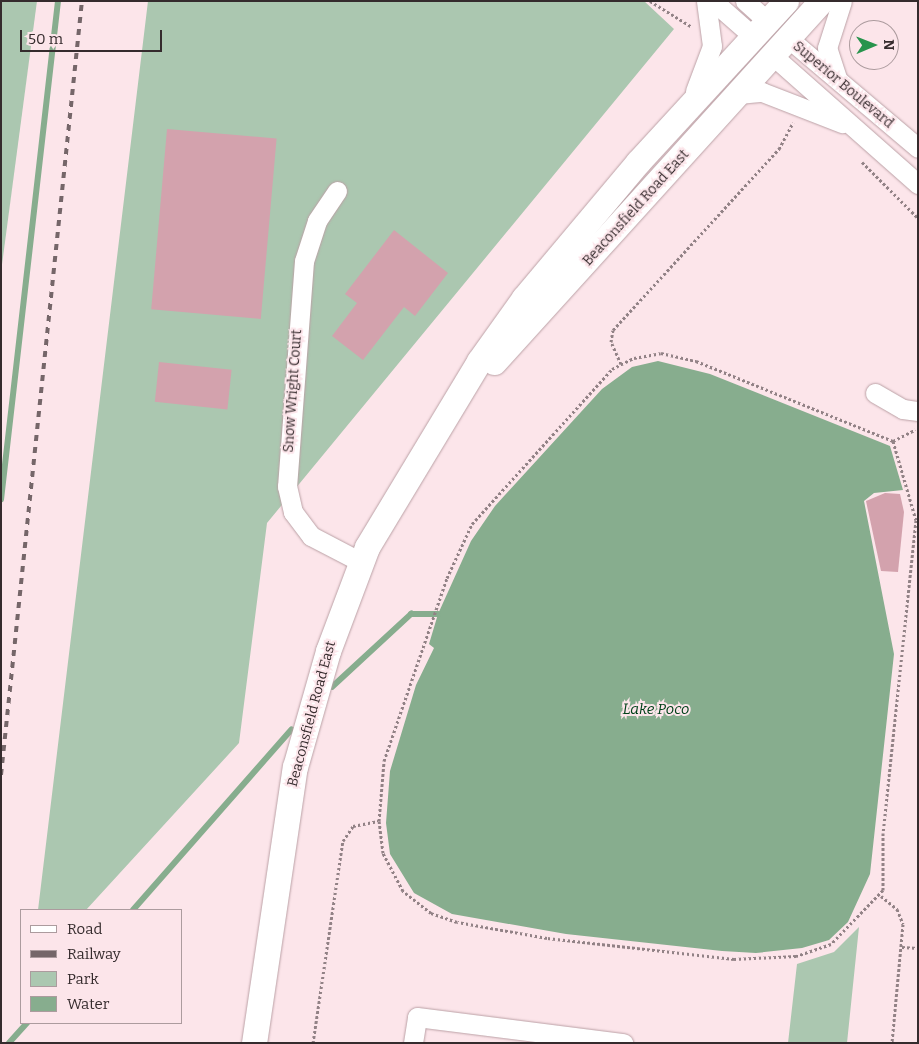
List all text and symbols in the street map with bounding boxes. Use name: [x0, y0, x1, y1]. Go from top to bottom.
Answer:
scale bar: [22, 20, 165, 52]
north arrow: [849, 20, 899, 70]
text: 50 m: [28, 30, 63, 48]
street label: Superior Boulevard: [789, 38, 897, 132]
text: N: [880, 39, 897, 50]
street label: Beaconsfield Road East: [579, 147, 693, 269]
street label: Snow Wright Court: [280, 329, 306, 453]
street label: Beaconsfield Road East: [284, 639, 340, 789]
water label: Lake Poco: [623, 701, 689, 719]
legend: [20, 909, 182, 1024]
text: Road: [67, 920, 102, 938]
text: Railway: [67, 945, 121, 963]
text: Park: [67, 970, 99, 988]
text: Water: [67, 995, 109, 1013]

